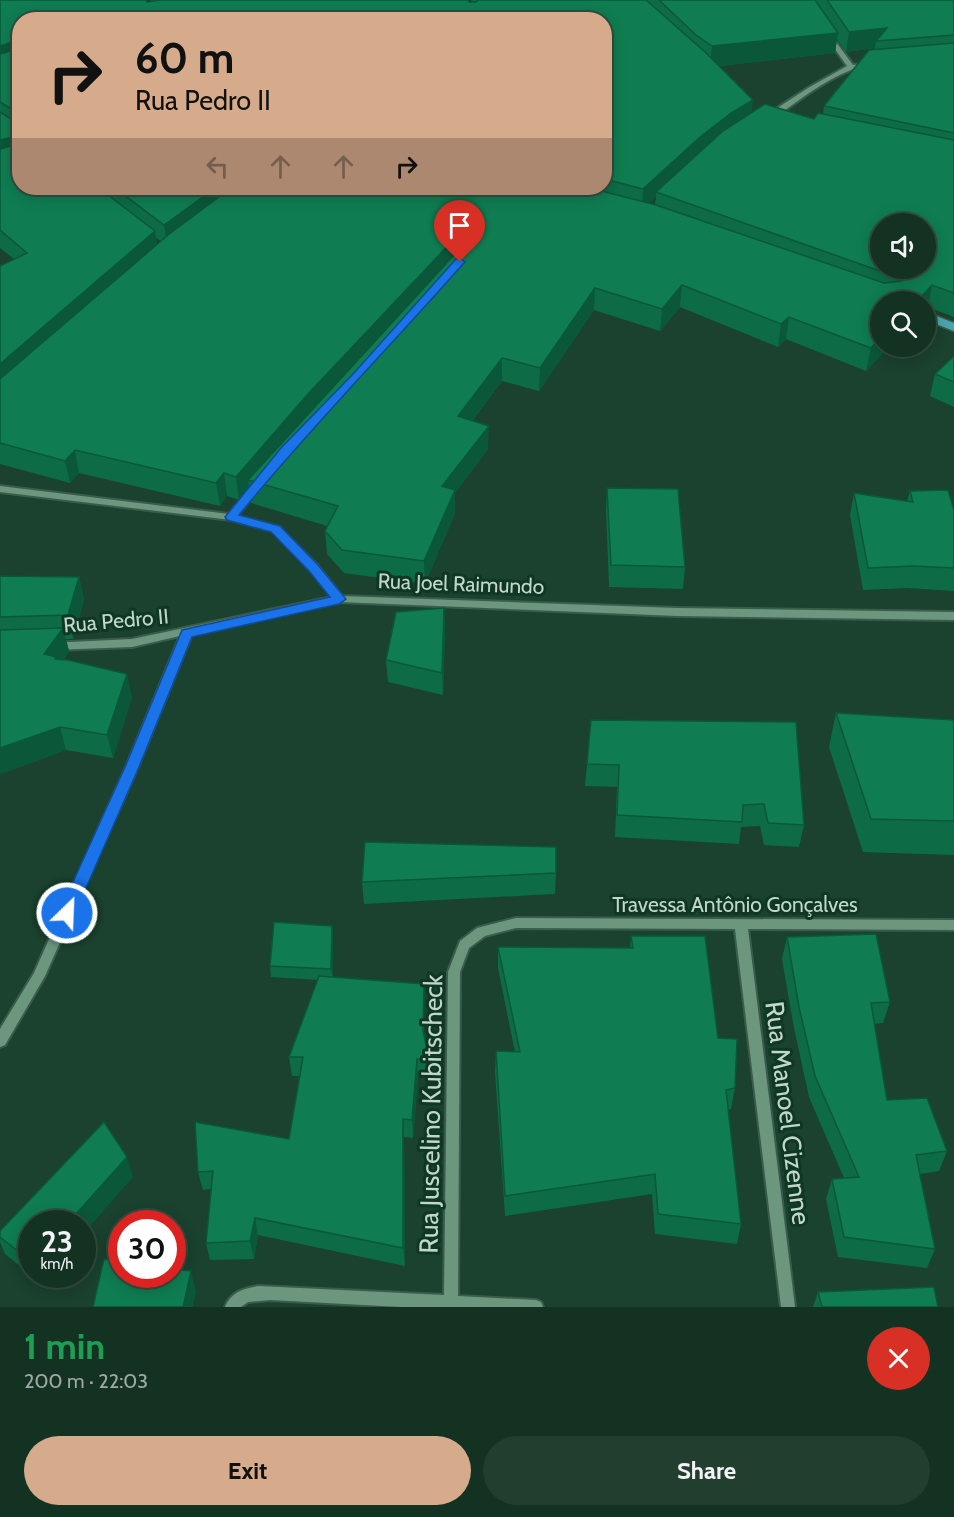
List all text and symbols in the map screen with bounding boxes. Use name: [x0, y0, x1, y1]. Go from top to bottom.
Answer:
text: 60 m: [135, 32, 234, 84]
icon: right: [36, 36, 114, 114]
text: Rua Pedro II: [135, 84, 271, 117]
icon: left: [201, 150, 234, 183]
icon: ahead: [264, 150, 297, 183]
icon: ahead: [327, 150, 360, 183]
icon: right: [390, 150, 423, 183]
pin: [434, 200, 485, 262]
icon: arrive: [443, 209, 476, 242]
map controls: [870, 213, 936, 357]
button: sound: [870, 213, 936, 279]
button: search: [870, 291, 936, 357]
street label: Rua Joel Raimundo: [377, 568, 545, 599]
street label: Rua Pedro II: [62, 603, 170, 638]
position arrow: [35, 881, 99, 945]
street label: Travessa Antônio Gonçalves: [612, 892, 858, 917]
street label: Rua Juscelino Kubitscheck: [413, 974, 449, 1254]
street label: Rua Manoel Cizenne: [758, 999, 818, 1227]
speed limit sign: 30: [108, 1210, 186, 1288]
text: 23: [41, 1223, 73, 1260]
text: km/h: [41, 1255, 73, 1273]
text: 1 min: [24, 1324, 105, 1368]
button: close: [867, 1327, 930, 1390]
text: 200 m · 22:03: [24, 1369, 148, 1393]
button: Exit: [24, 1436, 471, 1505]
button: Share: [483, 1436, 930, 1505]

